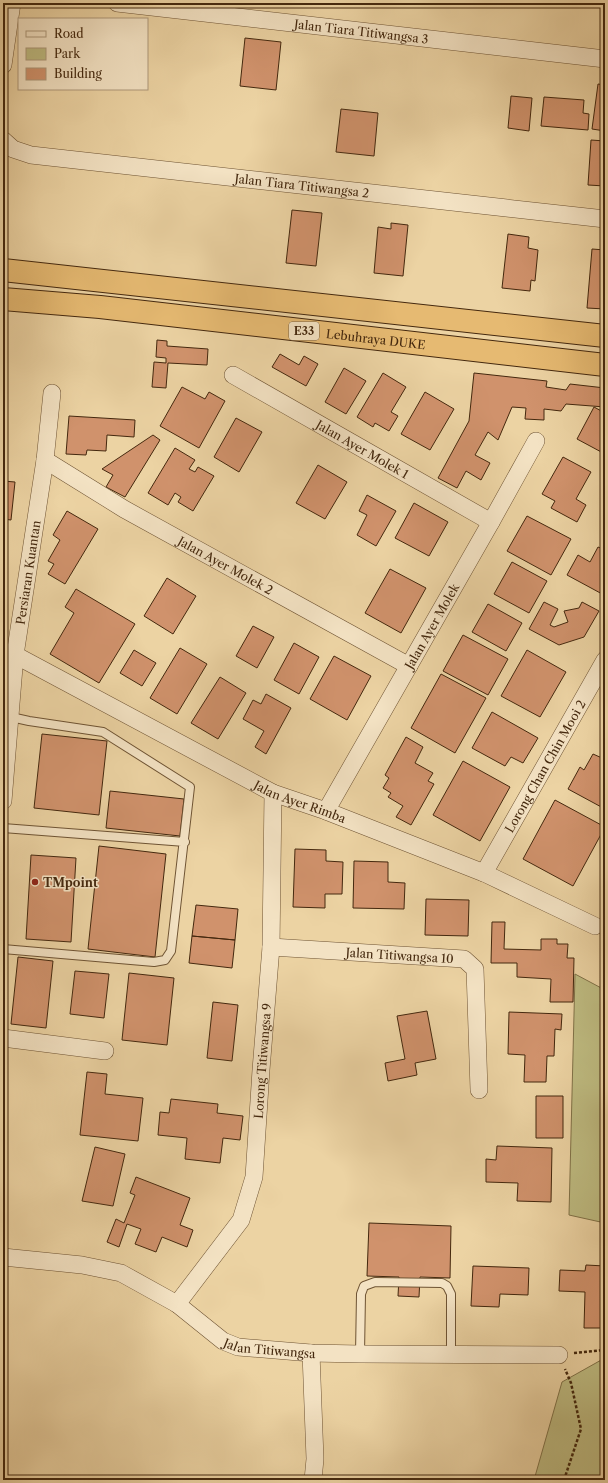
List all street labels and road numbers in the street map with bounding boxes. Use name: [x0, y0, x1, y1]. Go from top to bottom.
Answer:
street label: Jalan Tiara Titiwangsa 3: [292, 16, 429, 46]
street label: Jalan Tiara Titiwangsa 2: [232, 170, 370, 200]
road number: E33: [289, 322, 319, 340]
street label: Lebuhraya DUKE: [325, 326, 426, 352]
street label: Jalan Ayer Molek 1: [312, 415, 411, 481]
street label: Persiaran Kuantan: [12, 519, 43, 626]
street label: Jalan Ayer Molek 2: [174, 532, 276, 597]
street label: Jalan Ayer Molek: [400, 580, 463, 673]
street label: Lorong Chan Chin Mooi 2: [501, 697, 588, 835]
street label: Jalan Ayer Rimba: [250, 776, 349, 826]
street label: Jalan Titiwangsa 10: [343, 944, 454, 966]
street label: Lorong Titiwangsa 9: [250, 1002, 274, 1119]
street label: Jalan Titiwangsa: [220, 1334, 316, 1361]

